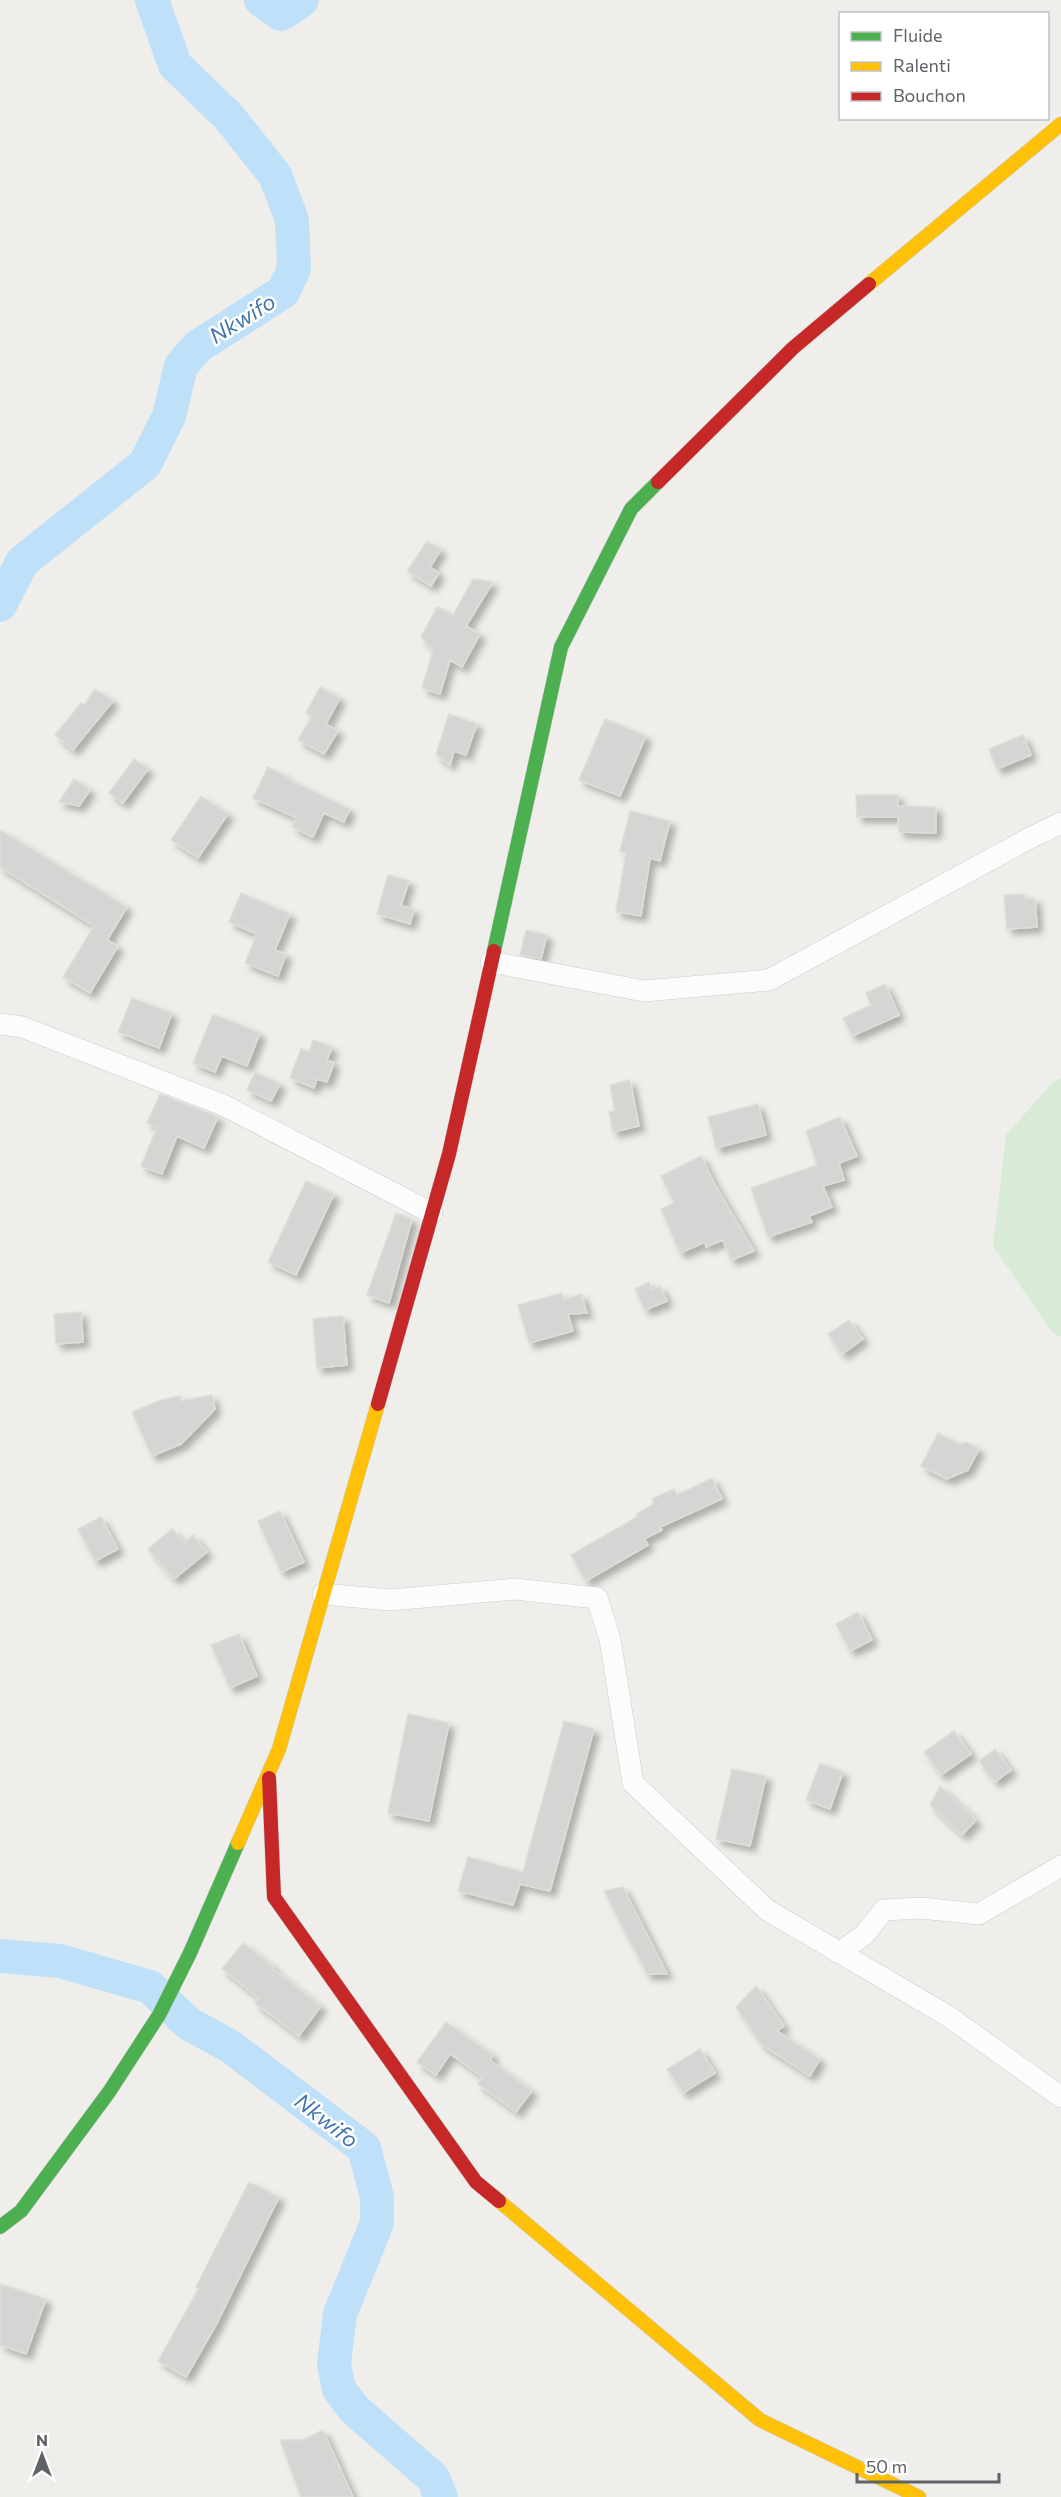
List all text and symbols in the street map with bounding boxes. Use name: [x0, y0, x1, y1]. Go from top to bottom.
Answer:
legend: [839, 12, 1049, 120]
text: Fluide: [893, 24, 942, 46]
text: Ralenti: [893, 54, 951, 76]
text: Bouchon: [893, 84, 966, 106]
water label: Nkwifo: [204, 287, 280, 349]
water label: Nkwifo: [290, 2087, 364, 2153]
north arrow: [12, 2425, 72, 2485]
text: N: [36, 2430, 48, 2449]
scale bar: [857, 2446, 1000, 2484]
text: 50 m: [866, 2455, 907, 2477]

